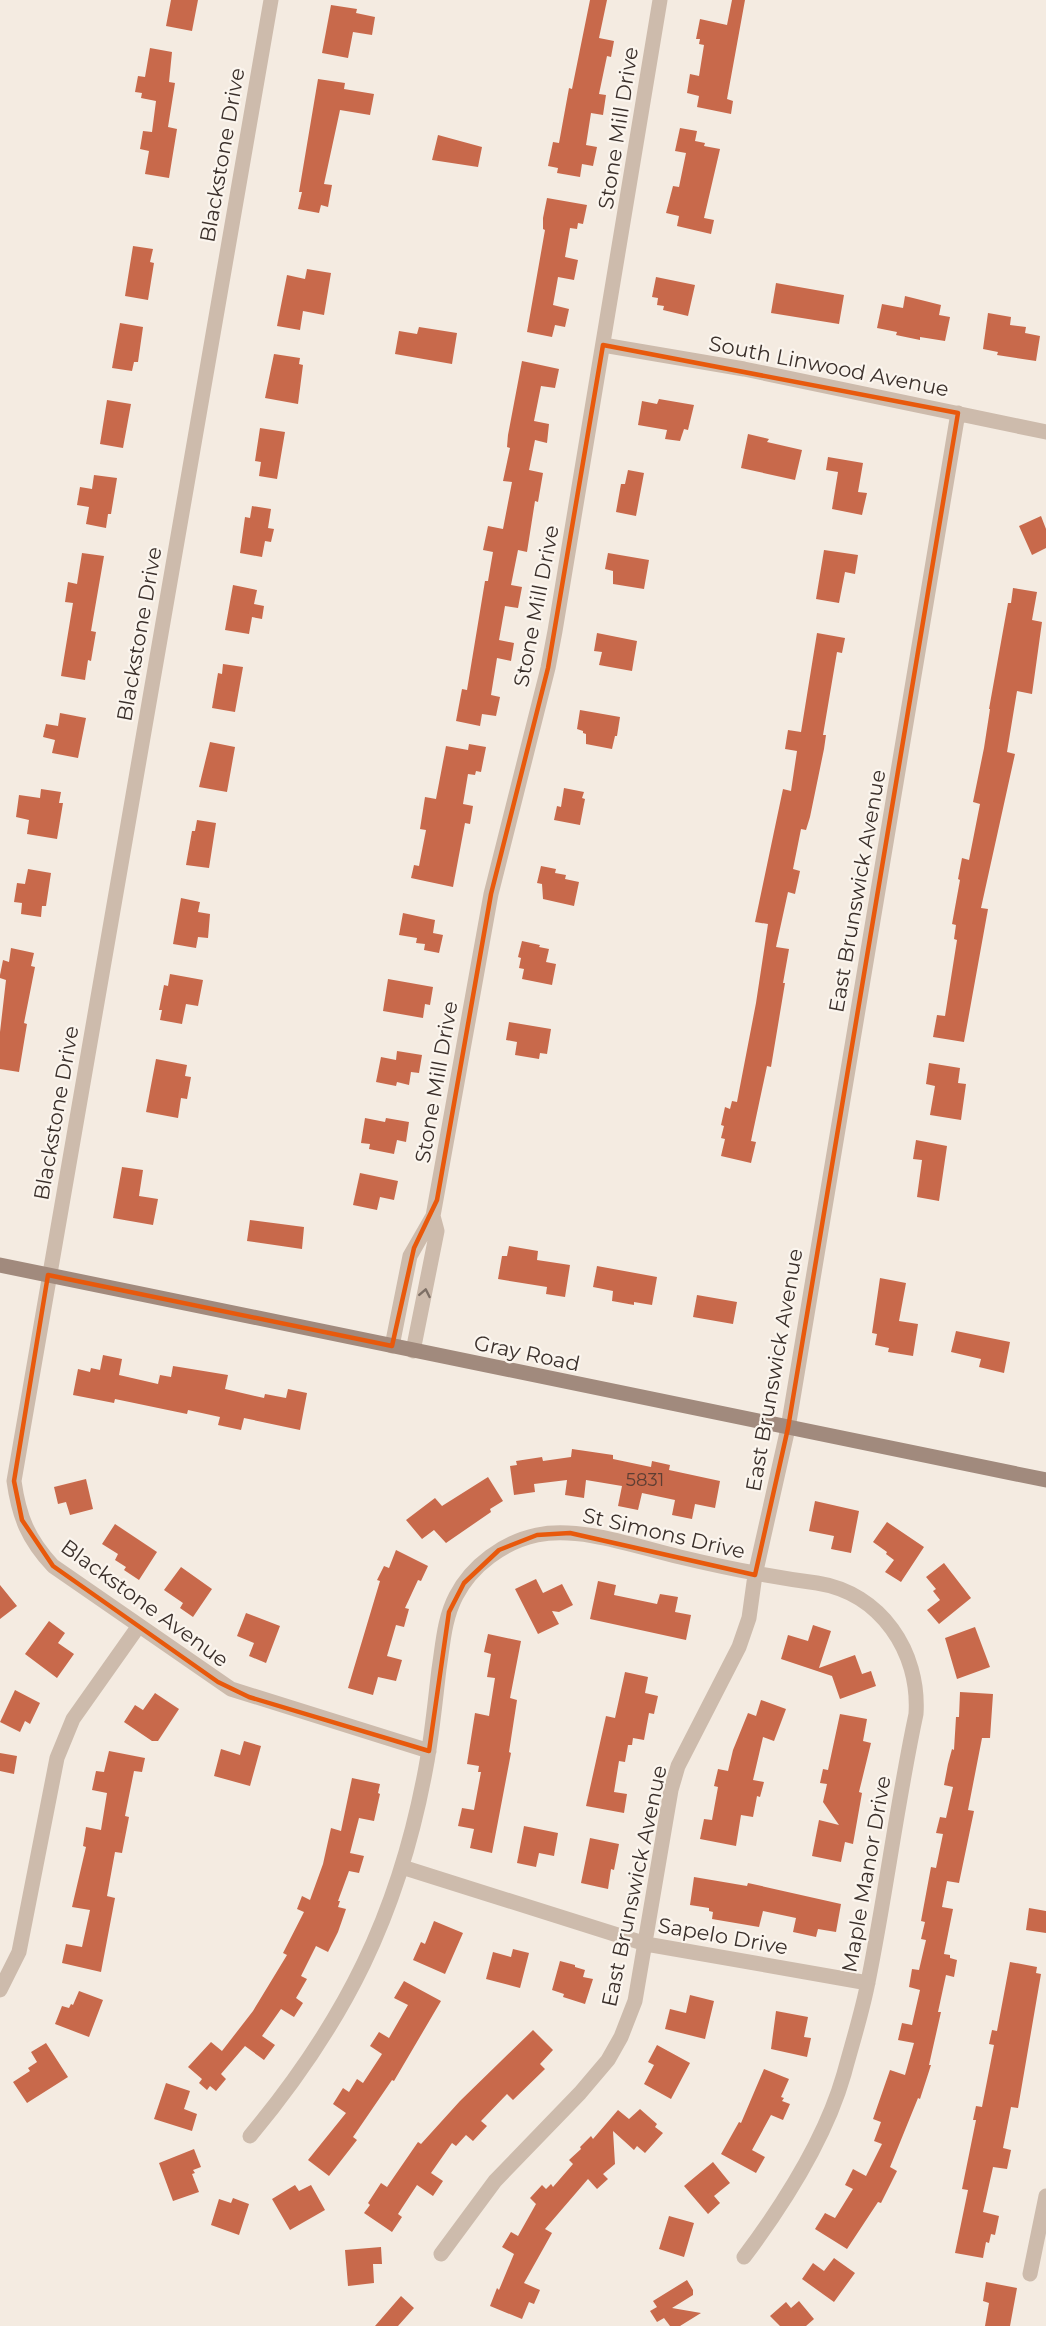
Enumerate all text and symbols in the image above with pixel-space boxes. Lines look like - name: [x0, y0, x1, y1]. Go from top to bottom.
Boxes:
- street label: Stone Mill Drive: [593, 45, 643, 211]
- street label: Blackstone Drive: [194, 66, 250, 244]
- street label: South Linwood Avenue: [707, 330, 951, 402]
- street label: Stone Mill Drive: [508, 523, 564, 689]
- street label: Blackstone Drive: [111, 545, 167, 723]
- street label: East Brunswick Avenue: [823, 768, 891, 1014]
- street label: Stone Mill Drive: [409, 999, 463, 1165]
- street label: Blackstone Drive: [28, 1024, 84, 1202]
- street label: East Brunswick Avenue: [740, 1247, 808, 1493]
- one-way arrow: [418, 1289, 431, 1299]
- street label: Gray Road: [472, 1330, 582, 1376]
- house number: 5831: [626, 1469, 664, 1491]
- street label: St Simons Drive: [580, 1502, 748, 1564]
- street label: Blackstone Avenue: [56, 1534, 234, 1672]
- street label: East Brunswick Avenue: [596, 1763, 672, 2009]
- street label: Maple Manor Drive: [836, 1774, 896, 1974]
- street label: Sapelo Drive: [656, 1912, 790, 1960]

